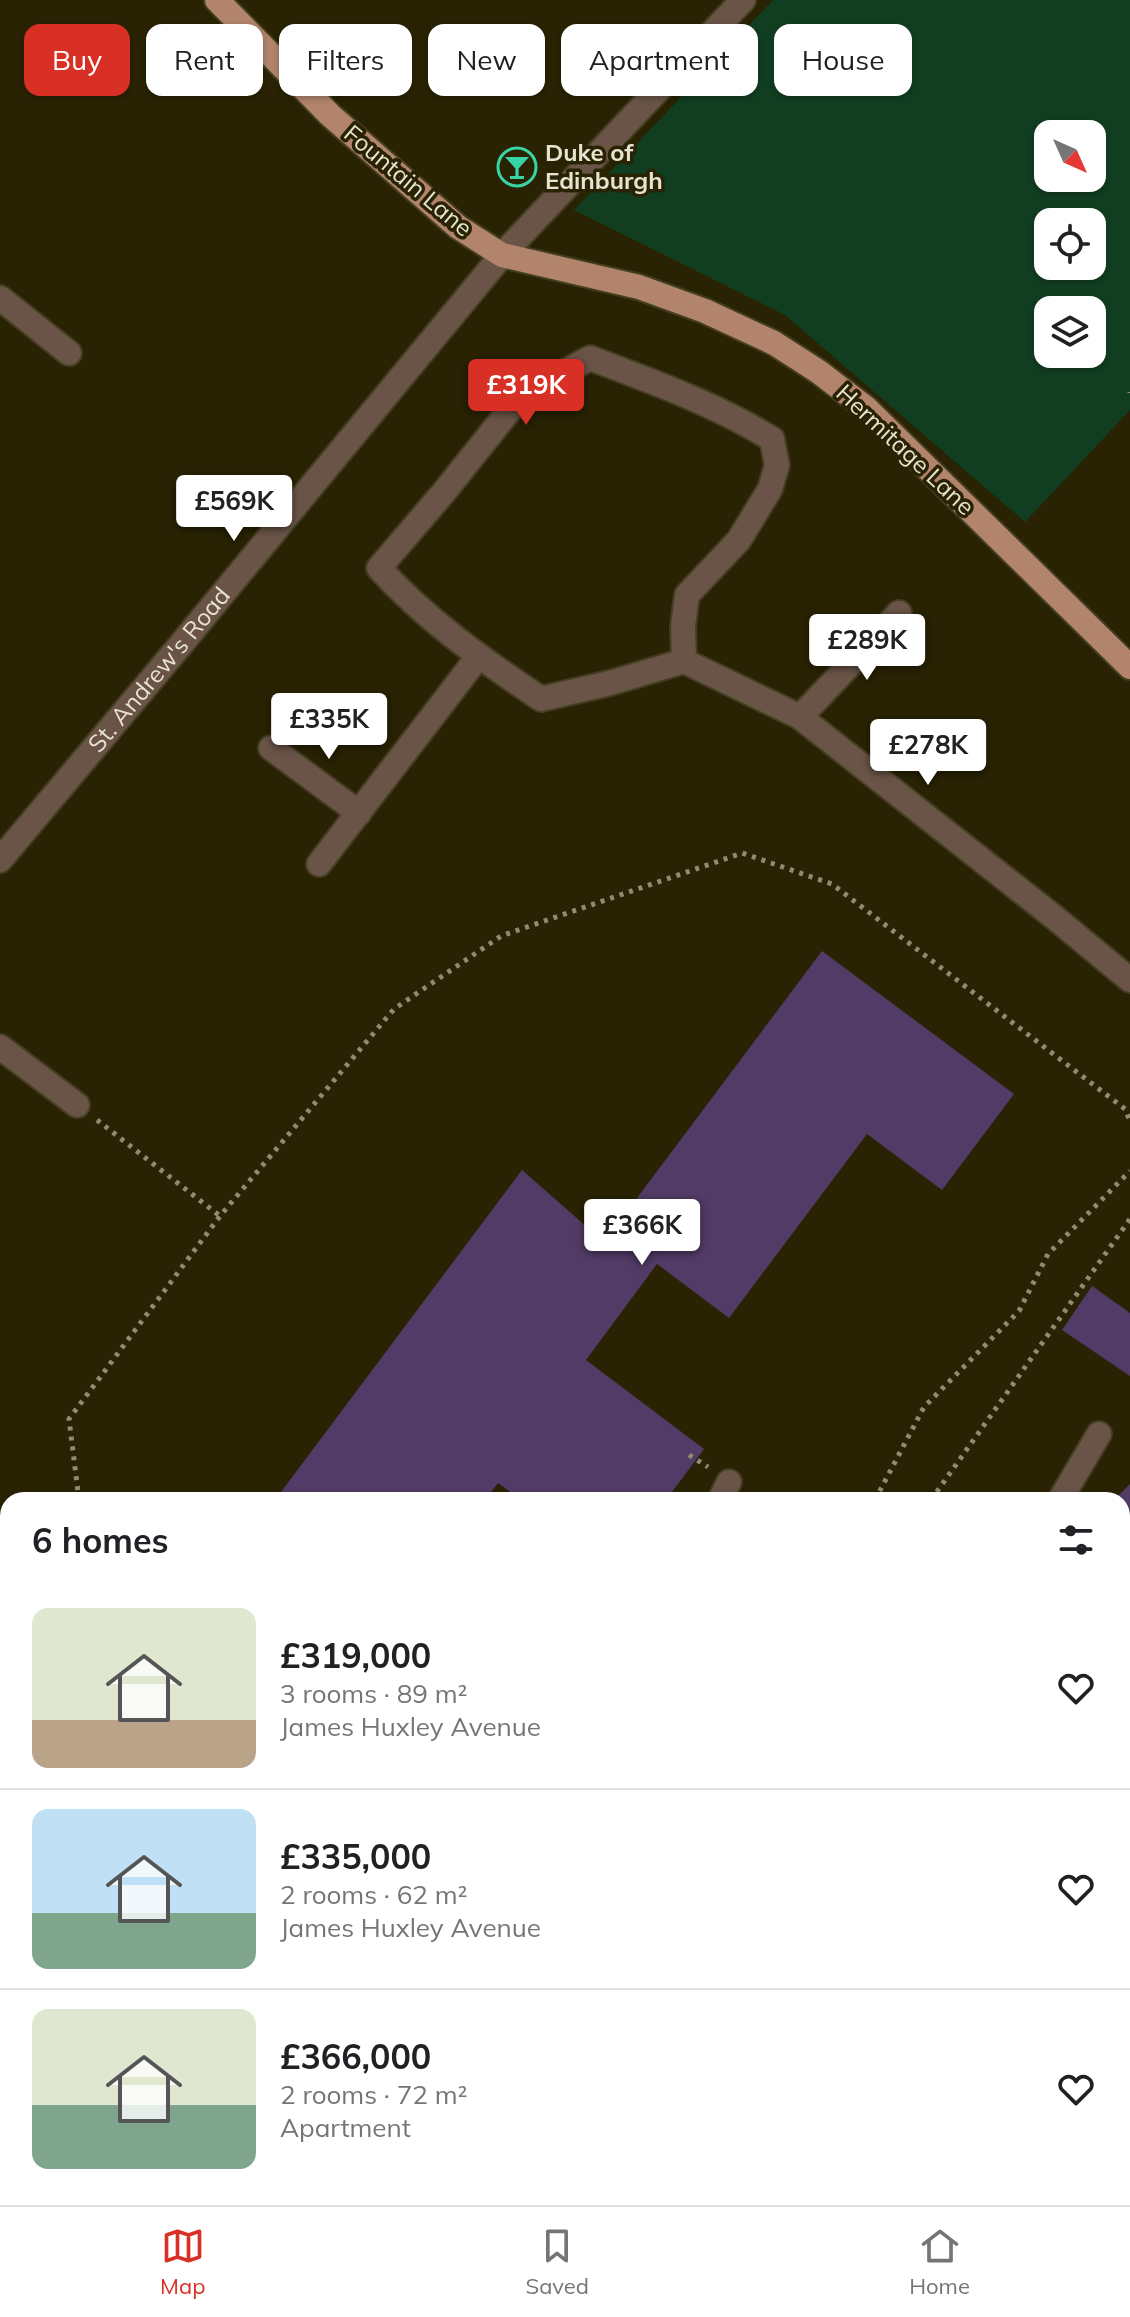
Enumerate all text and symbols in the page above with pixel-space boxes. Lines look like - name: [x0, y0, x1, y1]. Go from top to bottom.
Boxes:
- chip: Buy: [24, 24, 130, 96]
- chip: Rent: [146, 24, 263, 96]
- chip: Filters: [279, 24, 412, 96]
- chip: New: [428, 24, 545, 96]
- chip: Apartment: [561, 24, 758, 96]
- chip: House: [774, 24, 912, 96]
- street label: Fountain Lane: [338, 118, 479, 243]
- north arrow: [1034, 120, 1106, 192]
- map controls: [1034, 120, 1106, 368]
- place label: Duke of Edinburgh: [545, 137, 663, 195]
- bar icon: Duke of Edinburgh: [496, 146, 538, 188]
- button: locate: [1034, 208, 1106, 280]
- button: layers: [1034, 296, 1106, 368]
- pin: £319K: [470, 359, 582, 427]
- text: £319K: [486, 368, 566, 401]
- street label: Hermitage Lane: [830, 378, 981, 521]
- pin: £569K: [178, 475, 290, 543]
- text: £569K: [194, 484, 274, 517]
- street label: St. Andrew's Road: [81, 581, 236, 758]
- pin: £289K: [811, 614, 923, 682]
- text: £289K: [827, 623, 907, 656]
- pin: £335K: [273, 693, 385, 761]
- text: £335K: [289, 702, 369, 735]
- pin: £278K: [872, 719, 984, 787]
- text: £278K: [888, 728, 968, 761]
- pin: £366K: [586, 1199, 698, 1267]
- text: £366K: [602, 1208, 682, 1241]
- icon: filters: [1054, 1518, 1098, 1562]
- text: 6 homes: [32, 1519, 169, 1562]
- text: £319,000: [280, 1634, 431, 1677]
- icon: home: [96, 1640, 192, 1736]
- icon: heart: [1054, 1666, 1098, 1710]
- text: 3 rooms · 89 m²: [280, 1677, 467, 1710]
- text: James Huxley Avenue: [280, 1710, 541, 1743]
- text: £335,000: [280, 1835, 431, 1878]
- icon: home: [96, 1841, 192, 1937]
- icon: heart: [1054, 1867, 1098, 1911]
- text: 2 rooms · 62 m²: [280, 1878, 467, 1911]
- text: James Huxley Avenue: [280, 1911, 541, 1944]
- text: £366,000: [280, 2035, 431, 2078]
- icon: home: [96, 2041, 192, 2137]
- icon: heart: [1054, 2067, 1098, 2111]
- text: 2 rooms · 72 m²: [280, 2078, 467, 2111]
- text: Apartment: [280, 2111, 411, 2144]
- tab: Map: [160, 2224, 205, 2300]
- tab: Saved: [526, 2224, 589, 2300]
- tab: Home: [909, 2224, 970, 2300]

